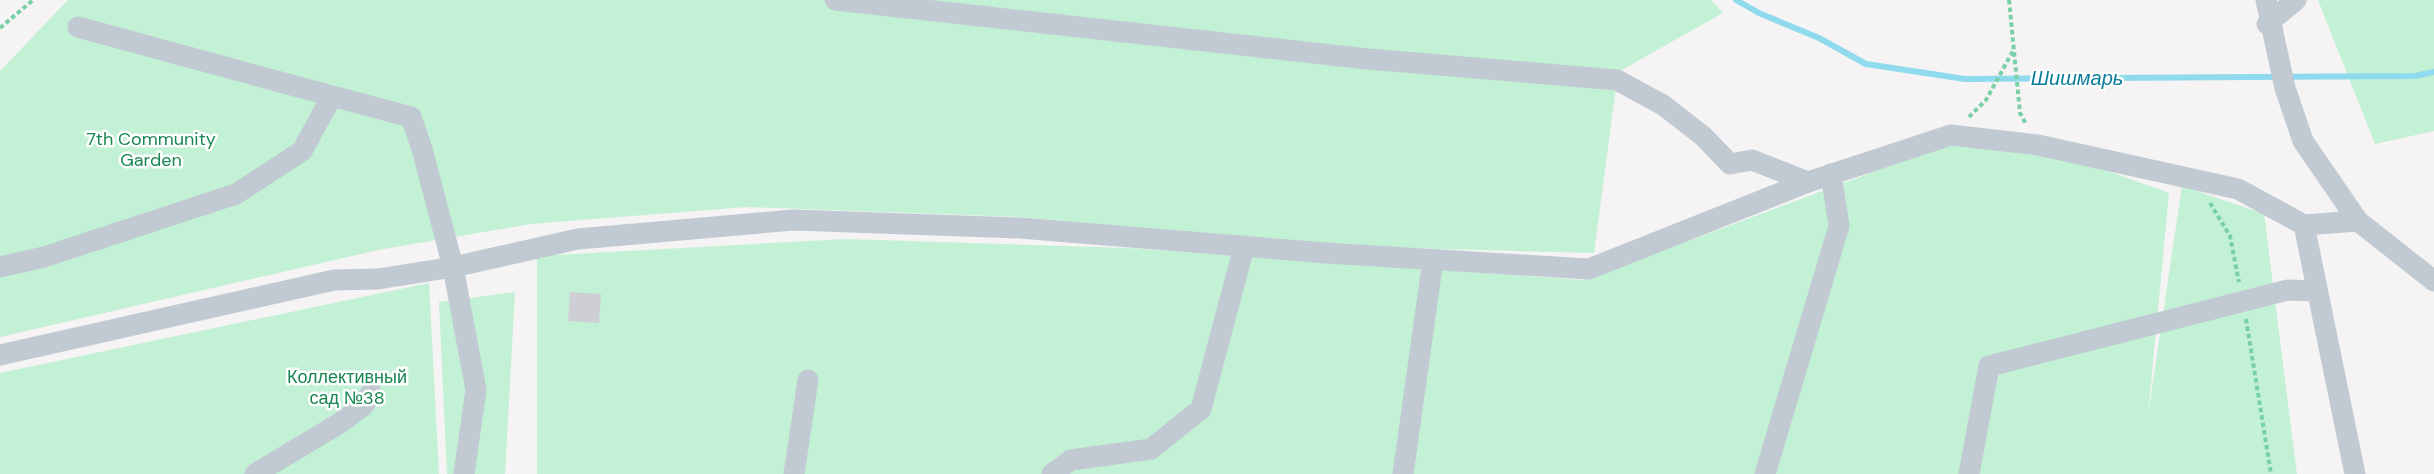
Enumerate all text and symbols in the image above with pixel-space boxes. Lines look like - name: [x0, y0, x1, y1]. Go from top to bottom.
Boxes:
- water label: Шишмарь: [2031, 65, 2123, 91]
- park label: 7th Community Garden: [86, 127, 216, 172]
- park label: Коллективный сад №38: [287, 365, 407, 410]

